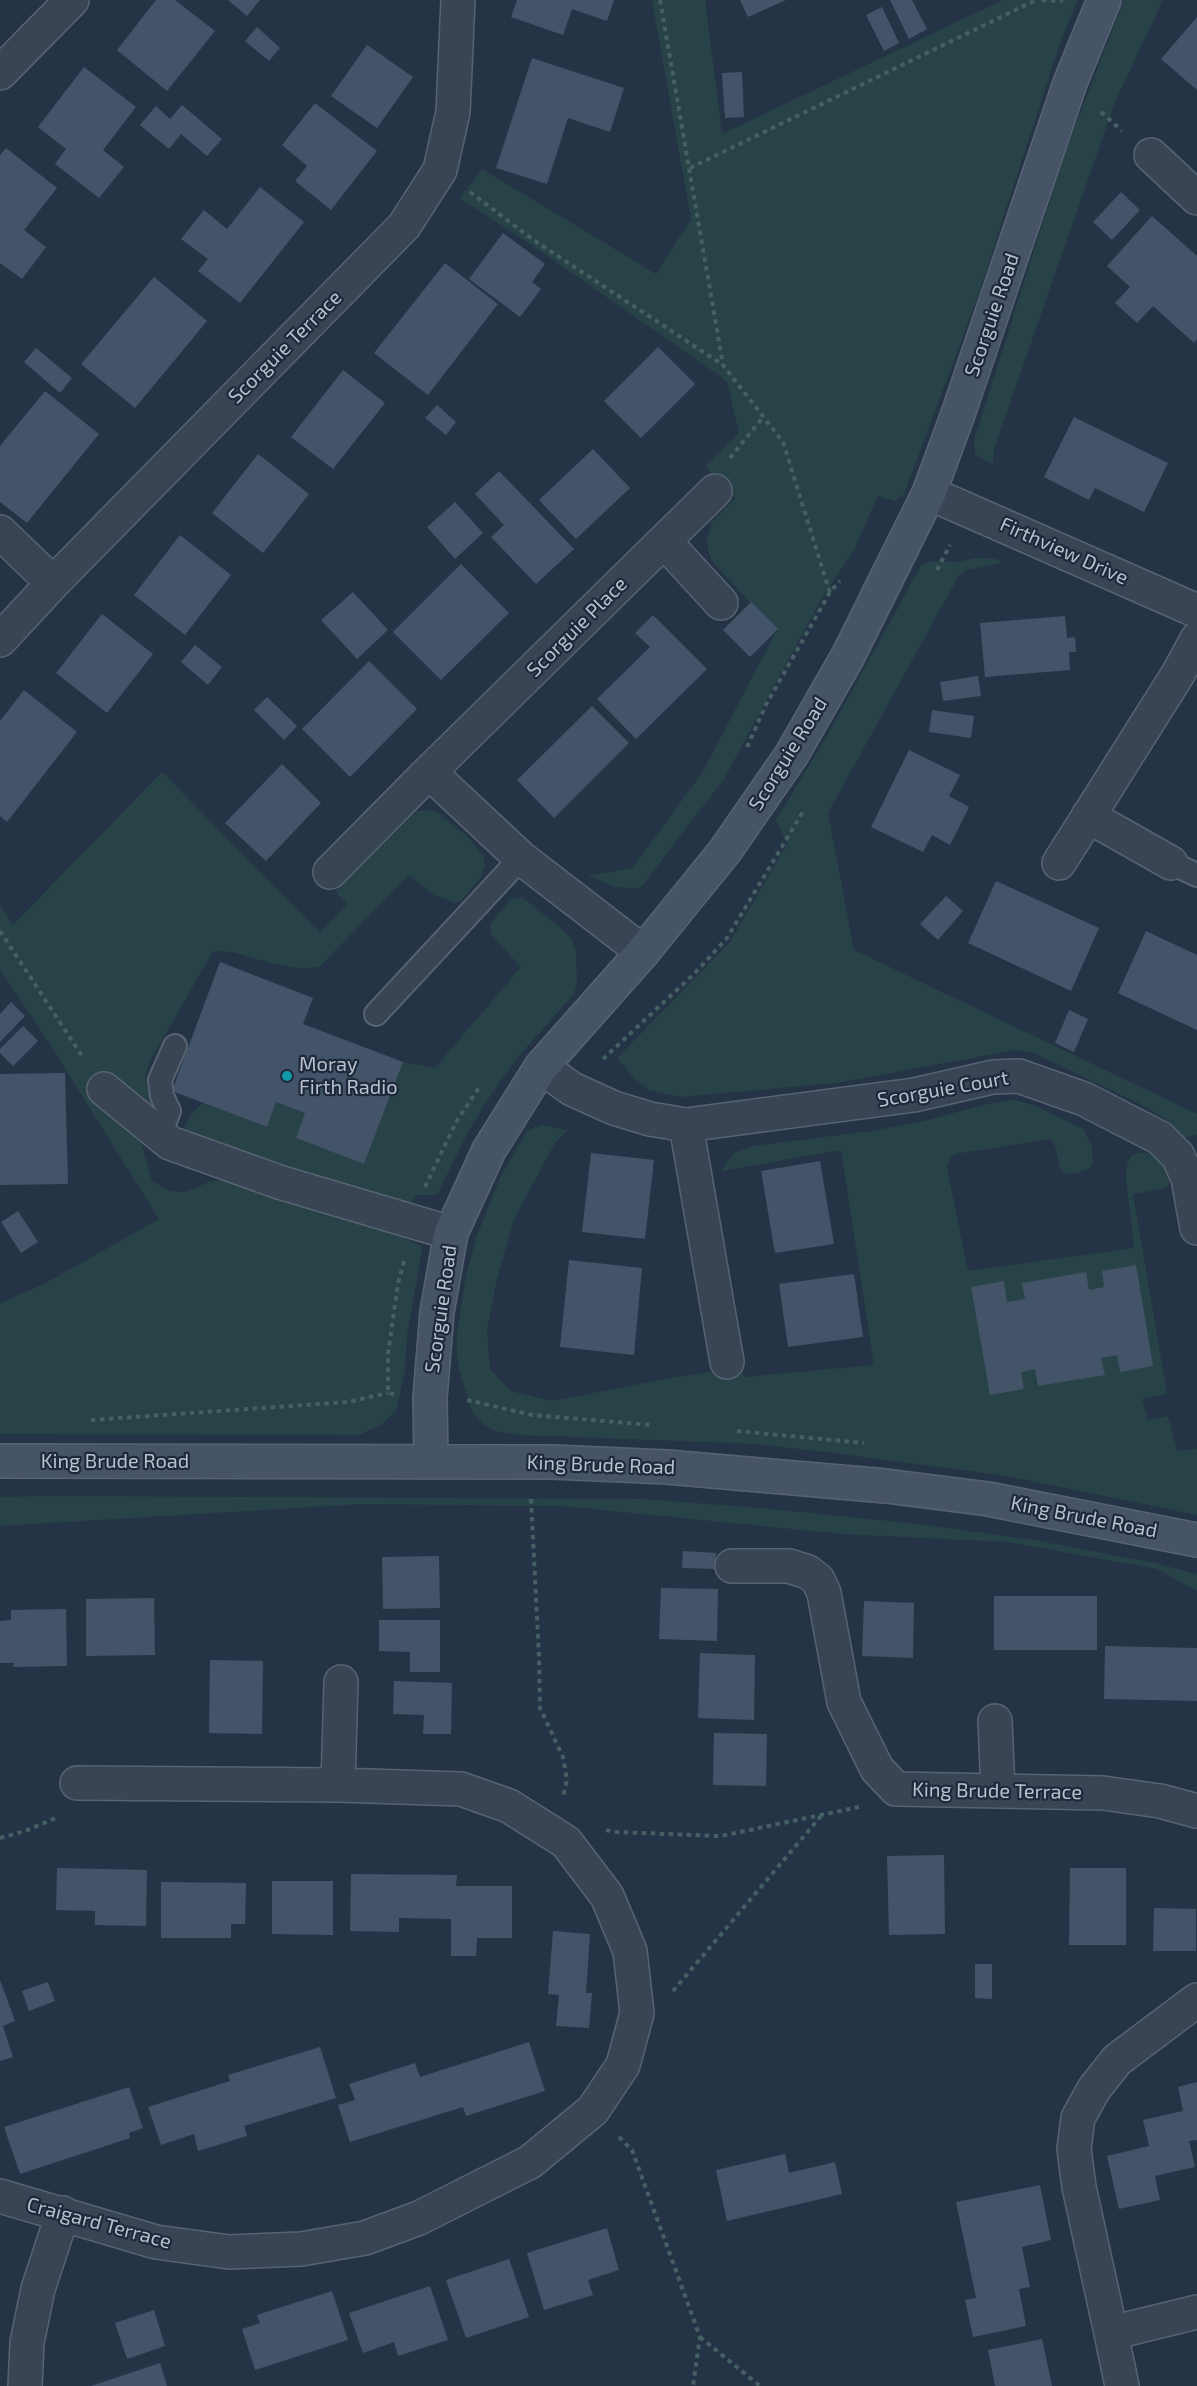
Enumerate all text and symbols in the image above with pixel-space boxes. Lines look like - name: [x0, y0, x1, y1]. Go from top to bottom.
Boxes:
- street label: Scorguie Road: [960, 250, 1024, 380]
- street label: Scorguie Terrace: [223, 285, 347, 409]
- street label: Firthview Drive: [996, 512, 1132, 590]
- street label: Scorguie Place: [522, 572, 632, 682]
- street label: Scorguie Road: [744, 693, 832, 815]
- place label: Moray Firth Radio: [299, 1052, 398, 1099]
- street label: Scorguie Court: [876, 1066, 1010, 1112]
- marker: Moray Firth Radio: [280, 1069, 294, 1083]
- street label: Scorguie Road: [420, 1243, 462, 1375]
- street label: King Brude Road: [41, 1449, 189, 1473]
- street label: King Brude Road: [526, 1450, 676, 1480]
- street label: King Brude Road: [1009, 1491, 1159, 1543]
- street label: King Brude Terrace: [912, 1778, 1082, 1804]
- street label: Craigard Terrace: [24, 2192, 174, 2254]

